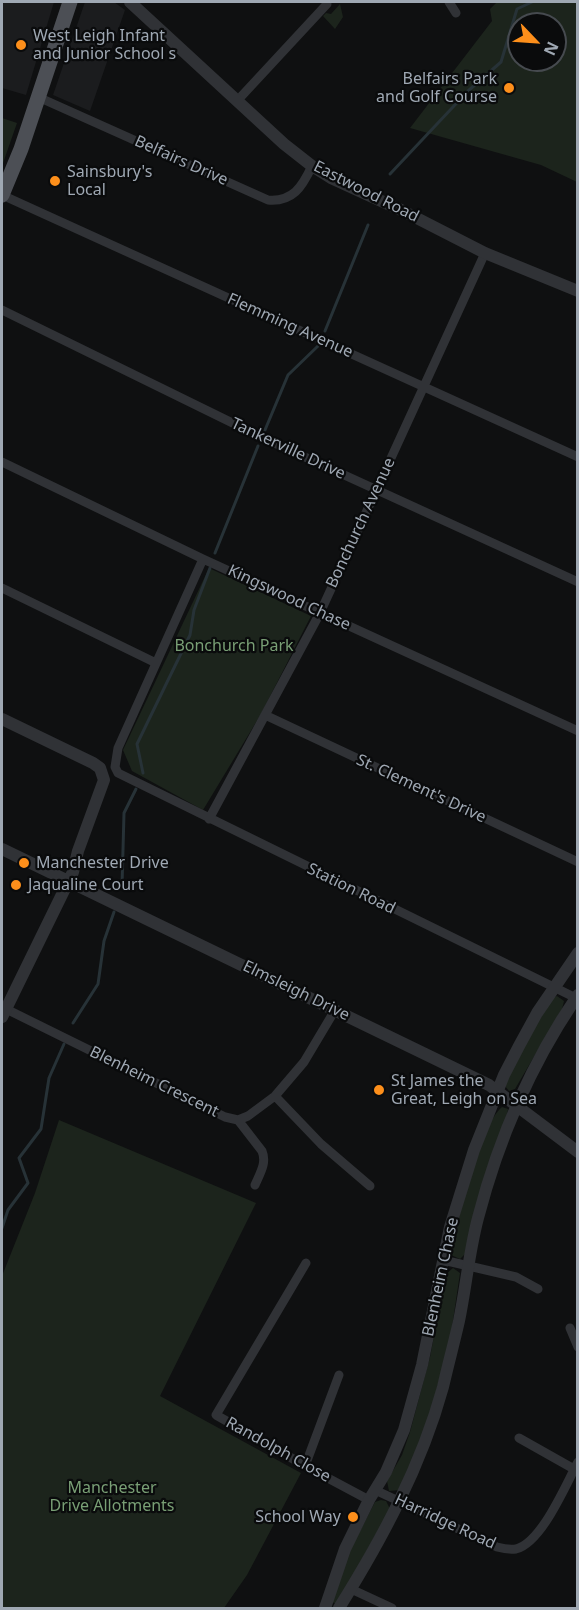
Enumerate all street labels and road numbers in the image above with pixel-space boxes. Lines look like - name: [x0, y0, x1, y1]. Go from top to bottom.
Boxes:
- street label: Belfairs Drive: [131, 132, 231, 190]
- street label: Eastwood Road: [310, 157, 422, 227]
- street label: Flemming Avenue: [224, 290, 356, 362]
- street label: Tankerville Drive: [228, 414, 348, 484]
- street label: Bonchurch Avenue: [322, 455, 400, 591]
- street label: Kingswood Chase: [225, 561, 353, 635]
- street label: St. Clement's Drive: [353, 751, 489, 827]
- street label: Station Road: [304, 859, 398, 919]
- street label: Elmsleigh Drive: [239, 957, 353, 1025]
- street label: Blenheim Crescent: [86, 1042, 222, 1122]
- street label: Blenheim Chase: [419, 1216, 463, 1338]
- street label: Randolph Close: [222, 1413, 334, 1487]
- street label: Harridge Road: [391, 1490, 499, 1554]

